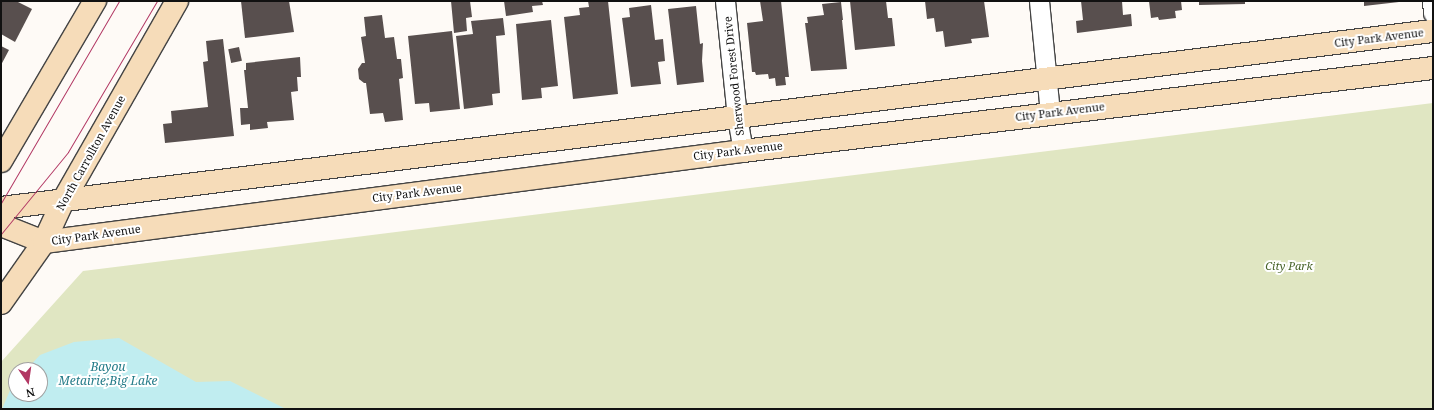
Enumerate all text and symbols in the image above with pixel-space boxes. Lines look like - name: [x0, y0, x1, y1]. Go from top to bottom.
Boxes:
- street label: Sherwood Forest Drive: [721, 16, 747, 136]
- street label: City Park Avenue: [1334, 26, 1424, 50]
- street label: North Carrollton Avenue: [54, 93, 128, 213]
- street label: City Park Avenue: [1015, 100, 1105, 124]
- street label: City Park Avenue: [693, 139, 783, 163]
- street label: City Park Avenue: [372, 181, 462, 205]
- street label: City Park Avenue: [51, 222, 141, 248]
- park label: City Park: [1265, 259, 1313, 273]
- water label: Bayou Metairie;Big Lake: [58, 360, 158, 388]
- north arrow: [8, 362, 48, 402]
- text: N: [25, 385, 37, 401]

